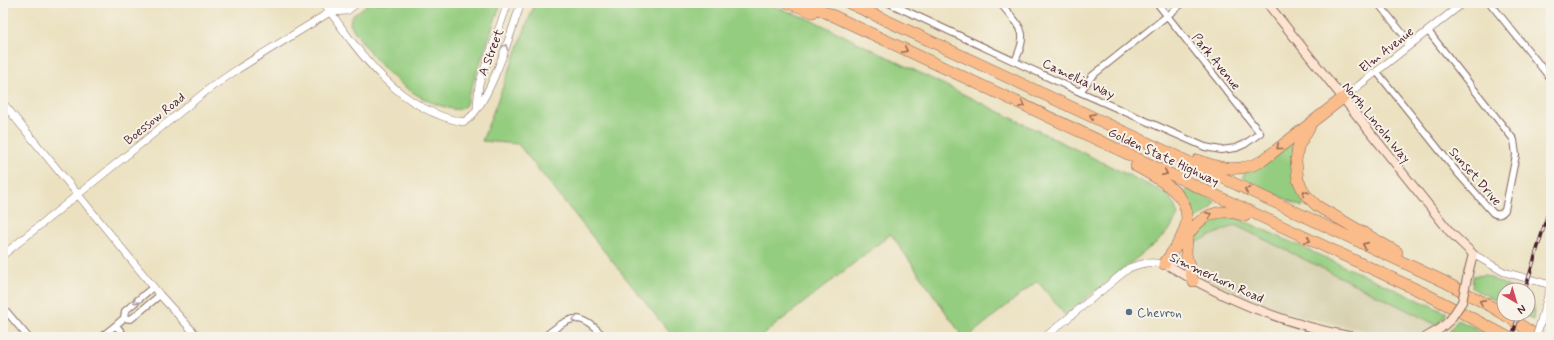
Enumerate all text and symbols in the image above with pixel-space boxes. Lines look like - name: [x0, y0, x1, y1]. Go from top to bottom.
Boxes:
- street label: Elm Avenue: [1356, 23, 1418, 77]
- street label: A Street: [475, 26, 508, 79]
- street label: Park Avenue: [1188, 30, 1244, 94]
- one-way arrow: [500, 44, 508, 52]
- one-way arrow: [900, 45, 908, 53]
- street label: Camellia Way: [1039, 55, 1118, 104]
- street label: North Lincoln Way: [1338, 79, 1414, 167]
- street label: Boessow Road: [121, 89, 189, 149]
- one-way arrow: [1018, 100, 1026, 108]
- one-way arrow: [1088, 113, 1096, 121]
- street label: Golden State Highway: [1105, 124, 1222, 191]
- one-way arrow: [1276, 143, 1284, 150]
- street label: Sunset Drive: [1445, 144, 1505, 210]
- one-way arrow: [1162, 168, 1169, 176]
- one-way arrow: [1244, 187, 1251, 195]
- one-way arrow: [1303, 190, 1310, 197]
- one-way arrow: [1205, 212, 1213, 220]
- one-way arrow: [1305, 235, 1312, 243]
- one-way arrow: [1362, 242, 1369, 250]
- street label: Simmerhorn Road: [1167, 249, 1266, 308]
- north arrow: [1496, 282, 1536, 322]
- one-way arrow: [134, 297, 141, 304]
- one-way arrow: [1479, 299, 1486, 306]
- text: N: [1514, 301, 1529, 317]
- place label: Chevron: [1137, 305, 1182, 322]
- marker: Chevron: [1124, 307, 1134, 317]
- one-way arrow: [571, 315, 578, 324]

